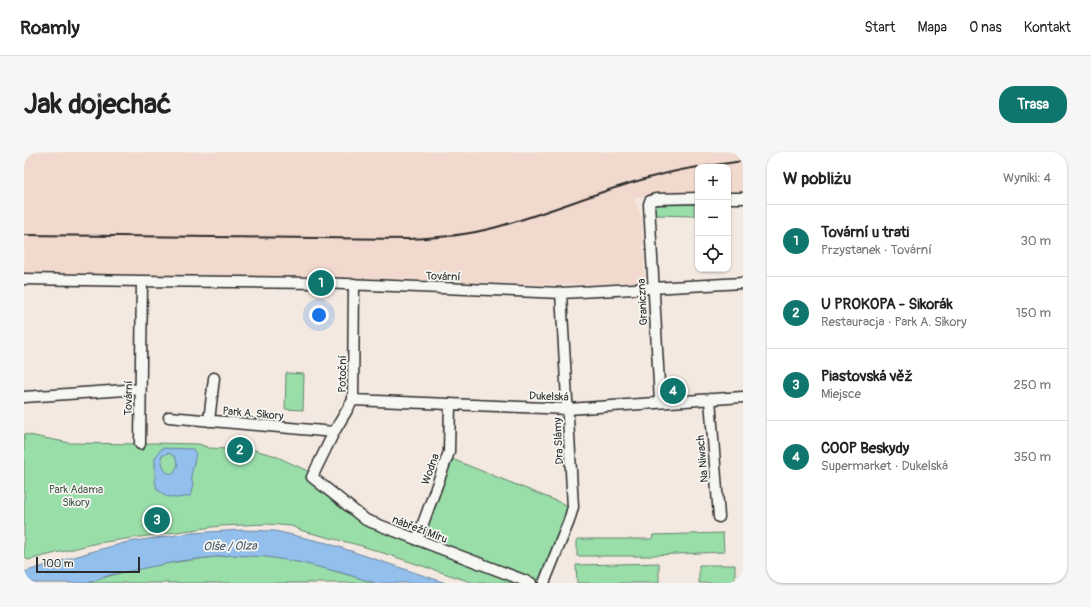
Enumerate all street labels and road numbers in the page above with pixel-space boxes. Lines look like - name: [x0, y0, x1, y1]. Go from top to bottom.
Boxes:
- street label: Tovární: [425, 269, 461, 284]
- street label: Graniczna: [635, 278, 650, 326]
- street label: Potoční: [336, 355, 349, 393]
- street label: Tovární: [122, 380, 135, 416]
- street label: Dukelská: [529, 389, 569, 404]
- street label: Park A. Sikory: [222, 404, 284, 423]
- street label: Dra Slámy: [551, 417, 566, 465]
- street label: Na Niwach: [694, 435, 711, 483]
- street label: Wodna: [419, 452, 442, 486]
- street label: nábřeží Míru: [390, 513, 449, 546]

